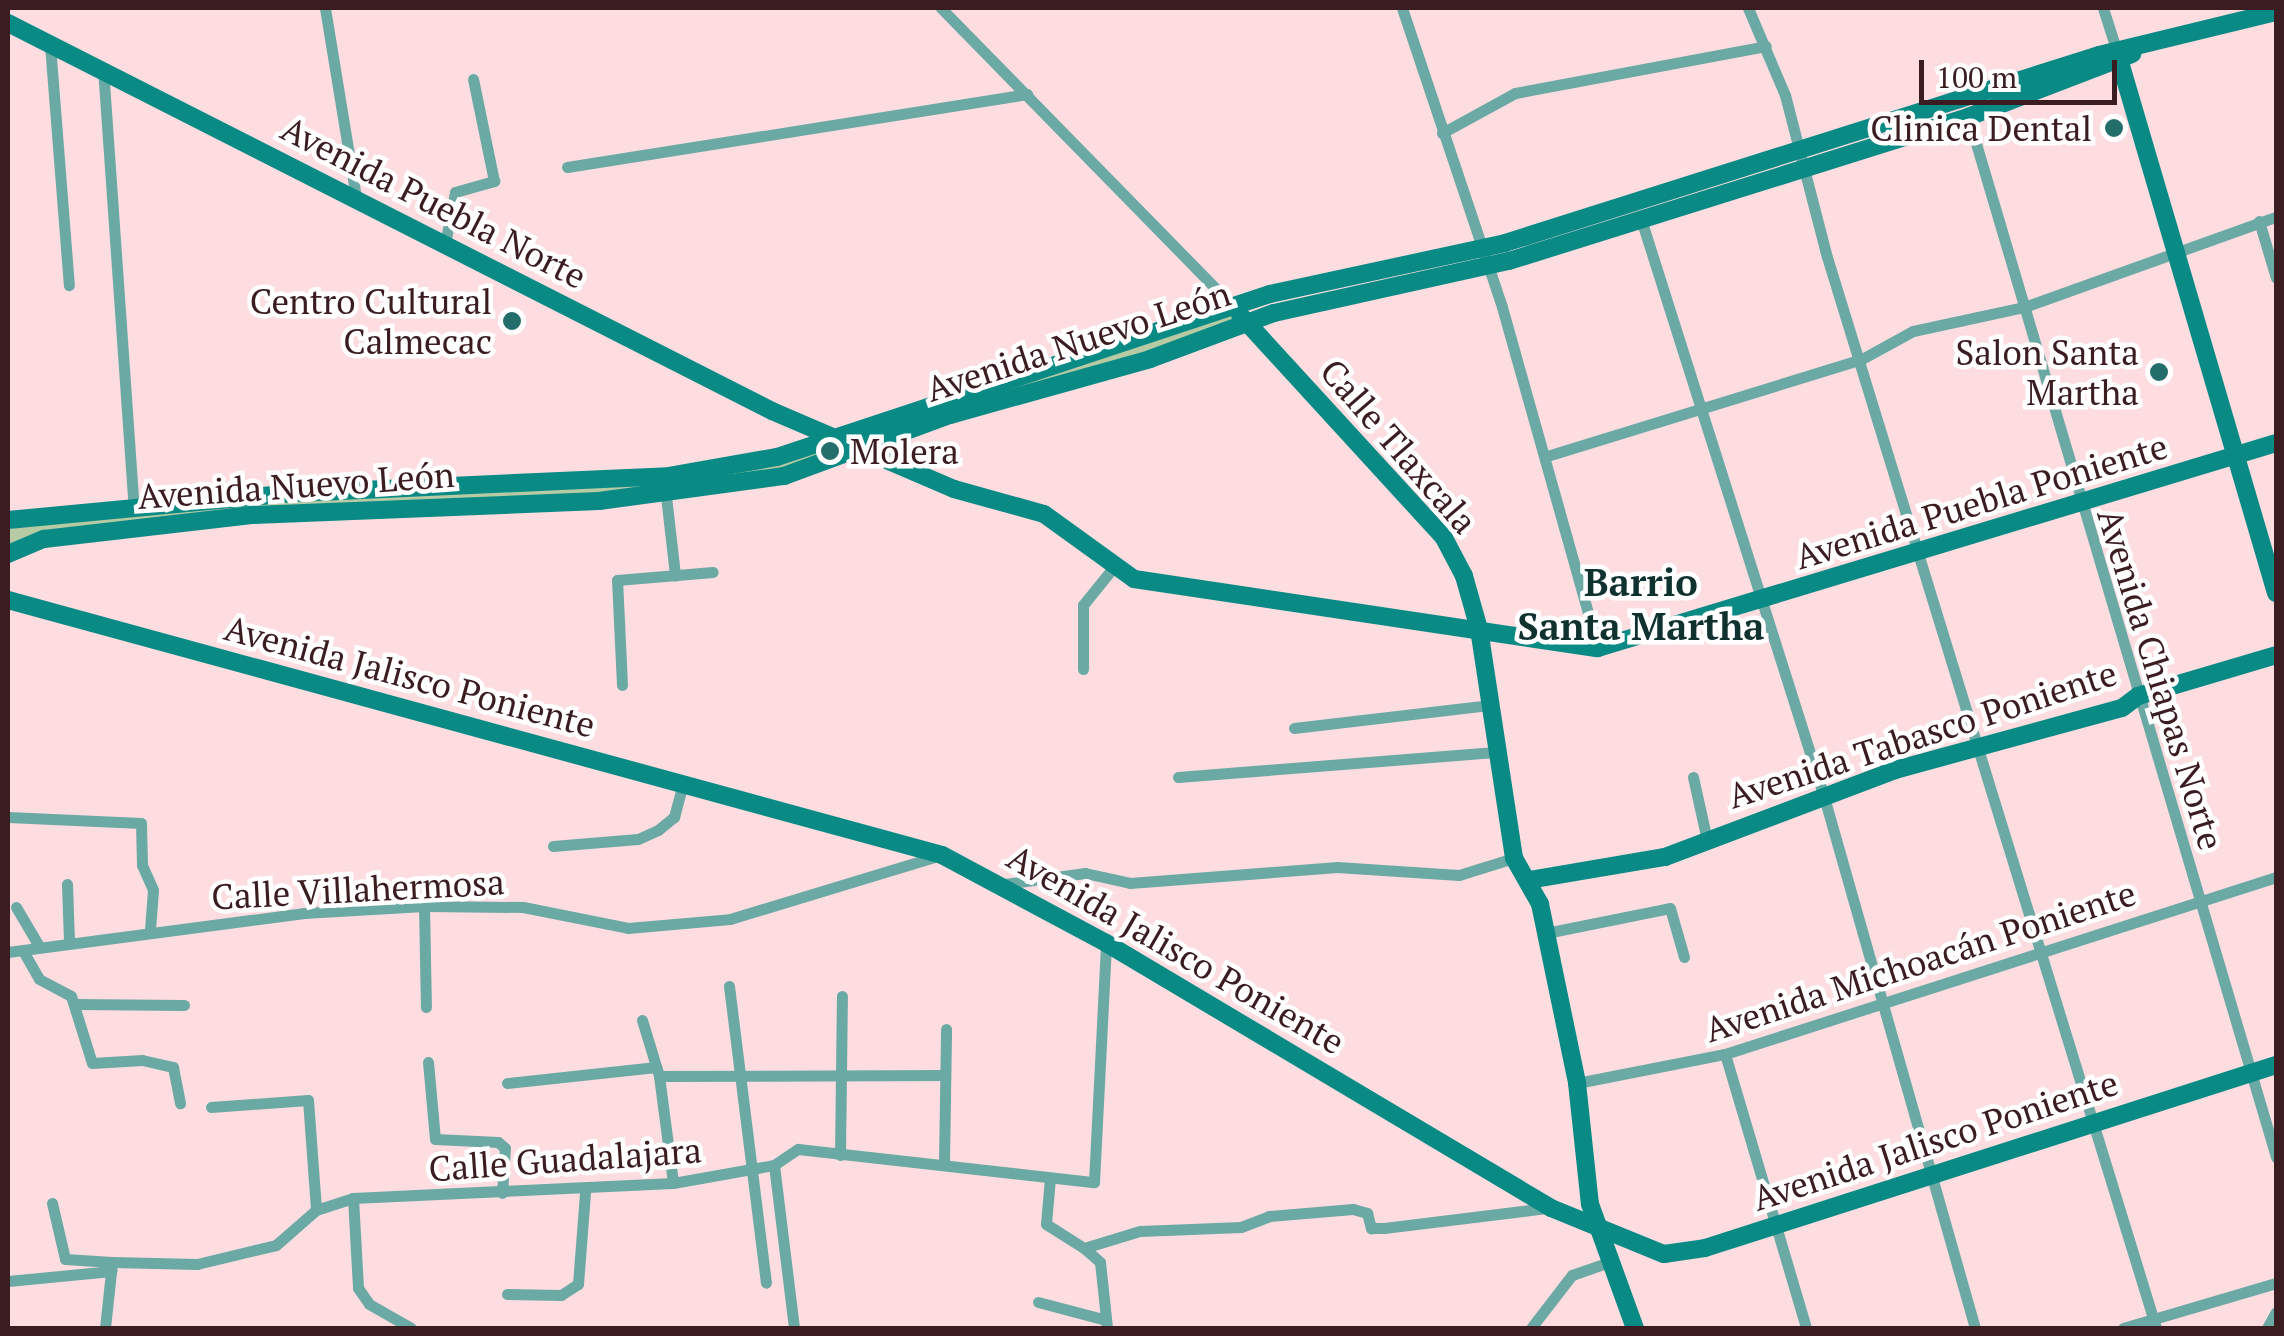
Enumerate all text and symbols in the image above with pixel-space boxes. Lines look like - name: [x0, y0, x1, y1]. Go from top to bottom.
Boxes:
- scale bar: [1924, 40, 2122, 102]
- text: 100 m: [1936, 57, 2017, 97]
- street label: Avenida Puebla Norte: [275, 107, 593, 297]
- place label: Clinica Dental: [1870, 107, 2092, 149]
- marker: Clinica Dental: [2101, 115, 2127, 141]
- street label: Avenida Nuevo León: [920, 272, 1236, 410]
- place label: Centro Cultural Calmecac: [250, 280, 492, 362]
- marker: Centro Cultural Calmecac: [501, 310, 523, 332]
- place label: Salon Santa Martha: [1955, 331, 2139, 413]
- street label: Calle Tlaxcala: [1312, 350, 1486, 542]
- marker: Salon Santa Martha: [2148, 361, 2170, 383]
- street label: Avenida Puebla Poniente: [1790, 424, 2172, 578]
- place label: Molera: [850, 430, 959, 472]
- marker: Molera: [819, 440, 841, 462]
- street label: Avenida Nuevo León: [136, 453, 456, 517]
- street label: Avenida Chiapas Norte: [2089, 503, 2233, 855]
- district label: Barrio Santa Martha: [1518, 560, 1764, 649]
- street label: Avenida Jalisco Poniente: [220, 606, 600, 746]
- street label: Avenida Tabasco Poniente: [1722, 651, 2122, 817]
- street label: Avenida Jalisco Poniente: [1000, 835, 1352, 1063]
- street label: Calle Villahermosa: [210, 860, 506, 918]
- street label: Avenida Michoacán Poniente: [1699, 871, 2141, 1051]
- street label: Avenida Jalisco Poniente: [1747, 1061, 2123, 1219]
- street label: Calle Guadalajara: [427, 1129, 703, 1189]

